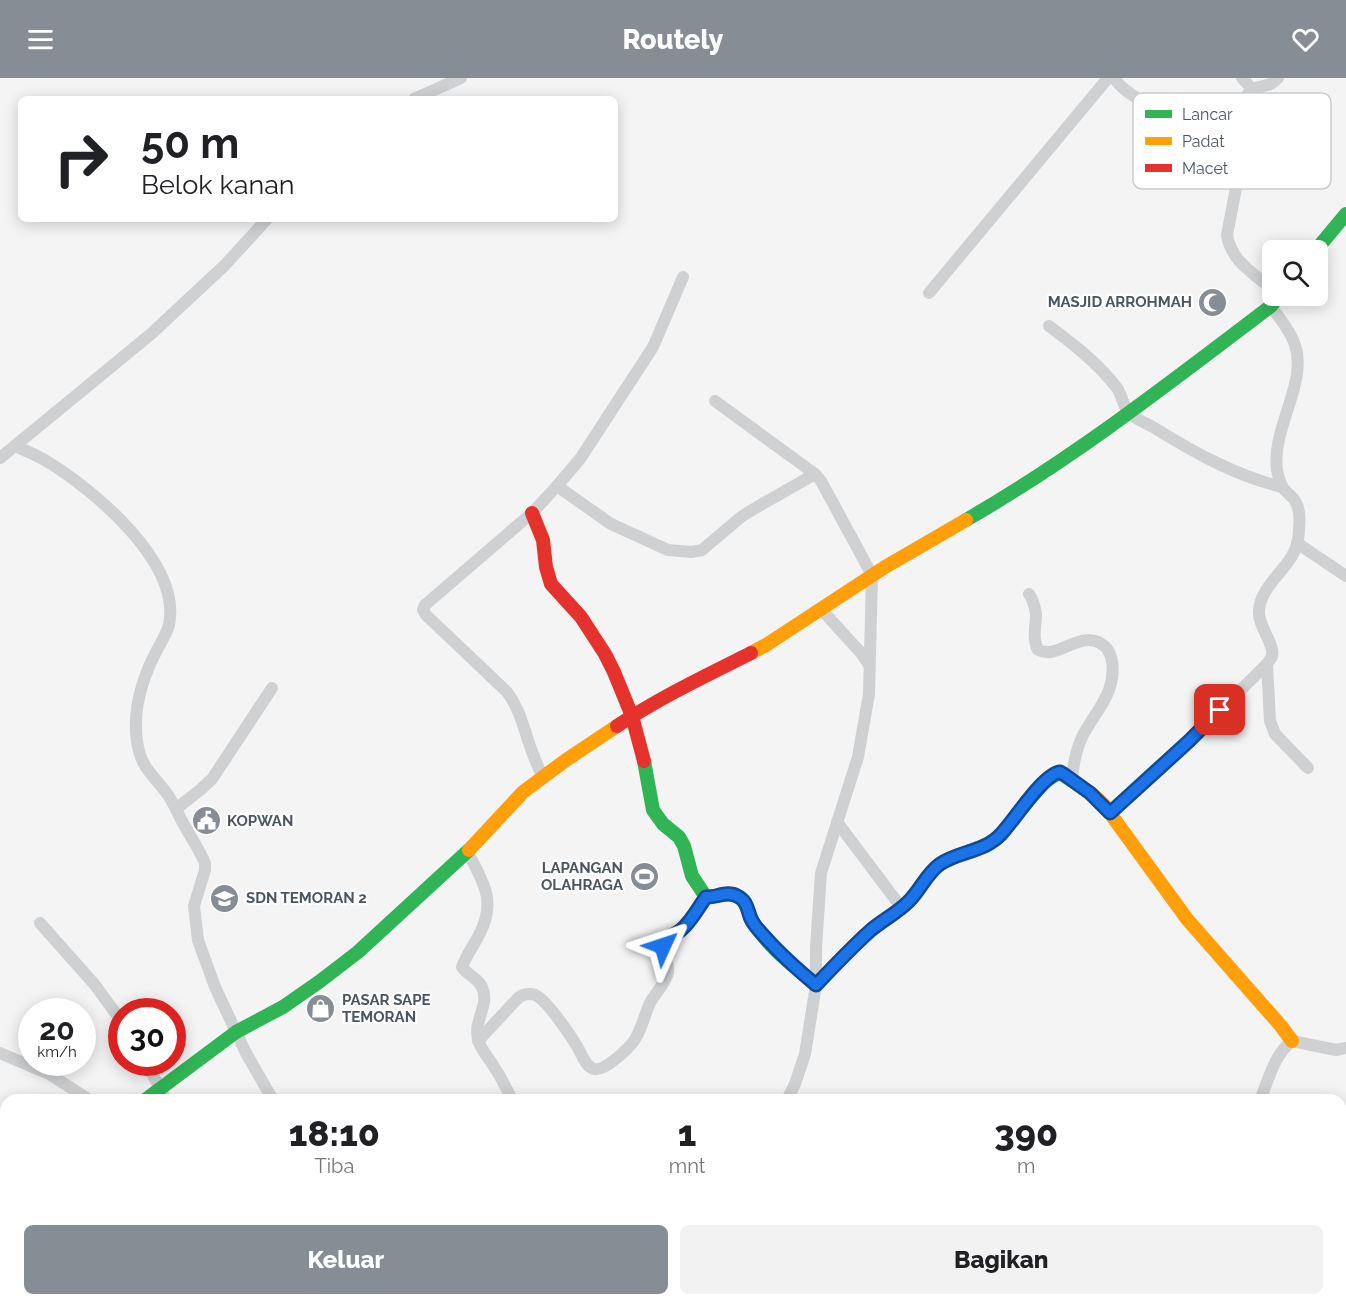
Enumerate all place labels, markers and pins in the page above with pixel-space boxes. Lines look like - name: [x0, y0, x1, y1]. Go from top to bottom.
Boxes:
- mosque icon: MASJID ARROHMAH: [1197, 286, 1229, 318]
- place label: MASJID ARROHMAH: [1048, 293, 1192, 311]
- pin: [1194, 684, 1245, 735]
- public building icon: KOPWAN: [190, 805, 222, 837]
- place label: KOPWAN: [227, 812, 293, 830]
- place label: LAPANGAN OLAHRAGA: [541, 859, 624, 894]
- sports icon: LAPANGAN OLAHRAGA: [628, 861, 660, 893]
- school or university icon: SDN TEMORAN 2: [209, 882, 241, 914]
- place label: SDN TEMORAN 2: [246, 889, 367, 907]
- place label: PASAR SAPE TEMORAN: [342, 991, 431, 1026]
- shop icon: PASAR SAPE TEMORAN: [305, 993, 337, 1025]

